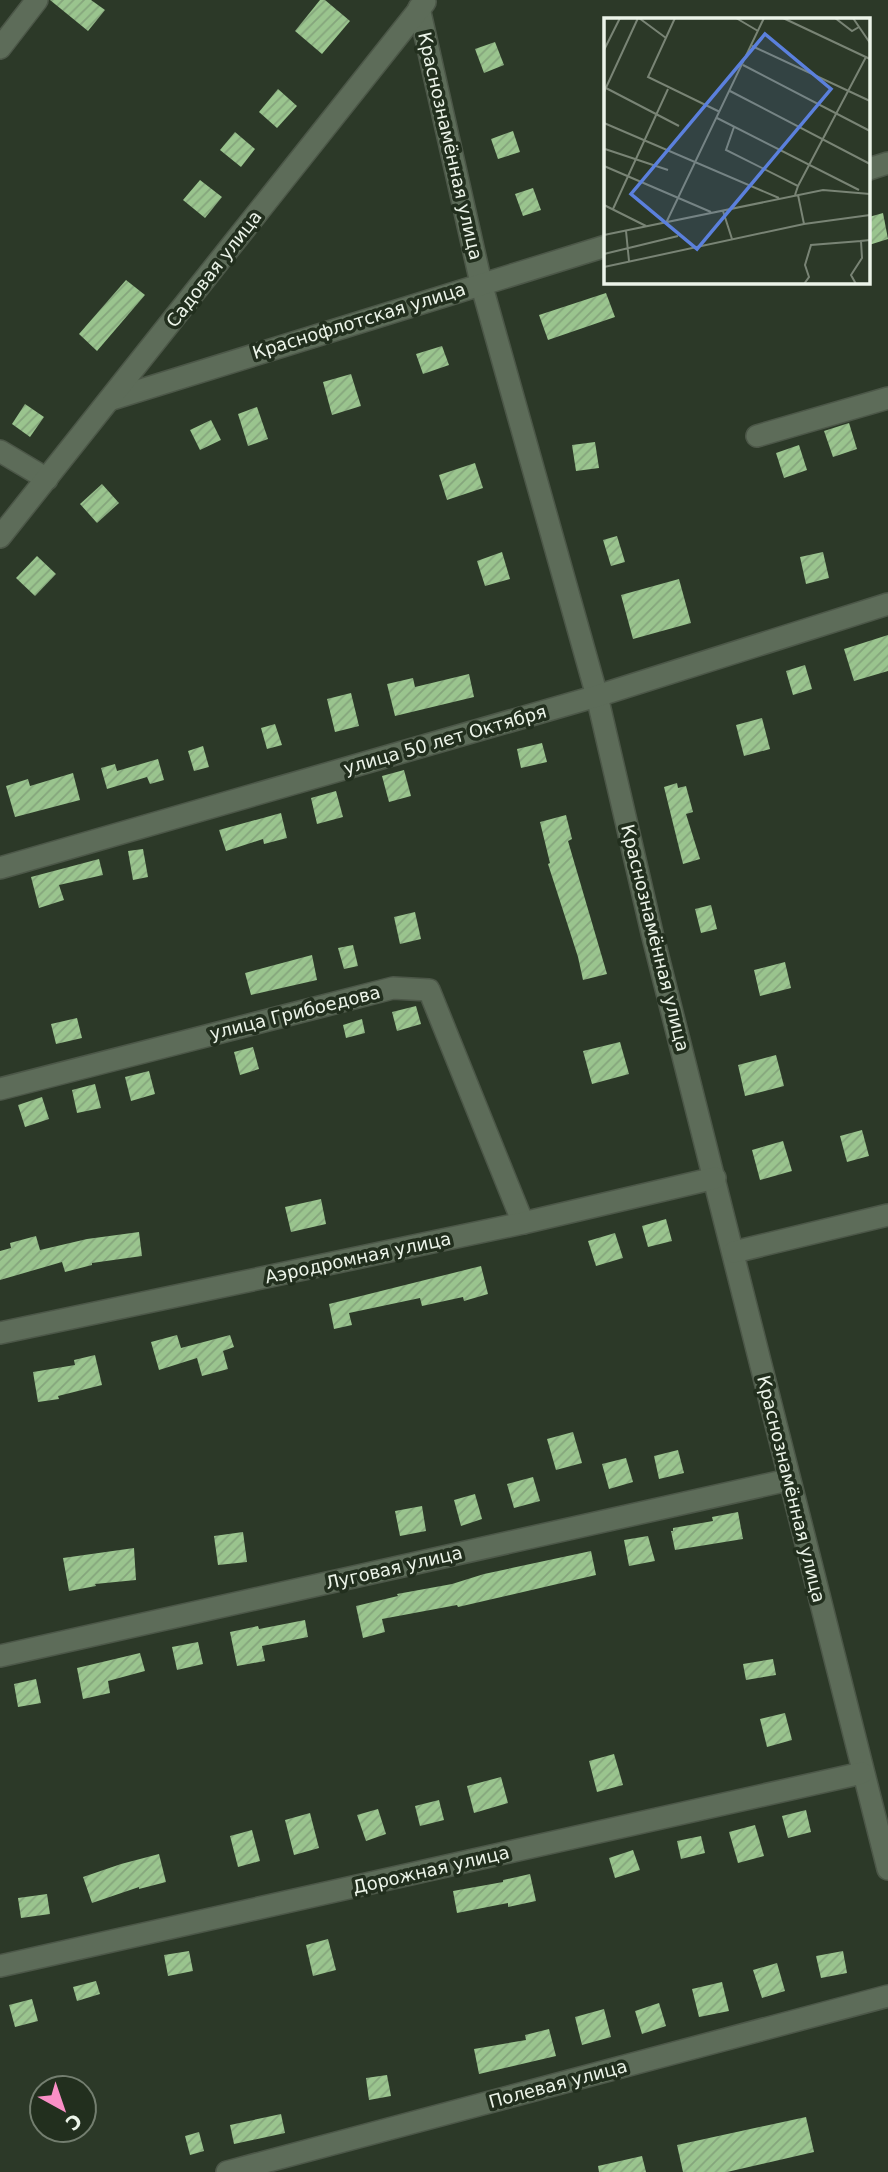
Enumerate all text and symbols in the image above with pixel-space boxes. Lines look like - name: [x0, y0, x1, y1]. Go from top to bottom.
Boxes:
- inset map: [604, 18, 870, 284]
- street label: Краснознамённая улица: [414, 30, 487, 262]
- street label: Садовая улица: [161, 206, 266, 331]
- street label: Краснофлотская улица: [250, 278, 468, 363]
- street label: улица 50 лет Октября: [341, 700, 549, 779]
- street label: Краснознамённая улица: [617, 822, 694, 1054]
- street label: улица Грибоедова: [207, 981, 382, 1044]
- street label: Аэродромная улица: [263, 1228, 453, 1287]
- street label: Краснознамённая улица: [753, 1373, 830, 1605]
- street label: Луговая улица: [323, 1542, 464, 1593]
- street label: Дорожная улица: [350, 1841, 511, 1898]
- street label: Полевая улица: [486, 2055, 629, 2112]
- north arrow: [28, 2074, 98, 2144]
- text: С: [62, 2109, 86, 2135]

